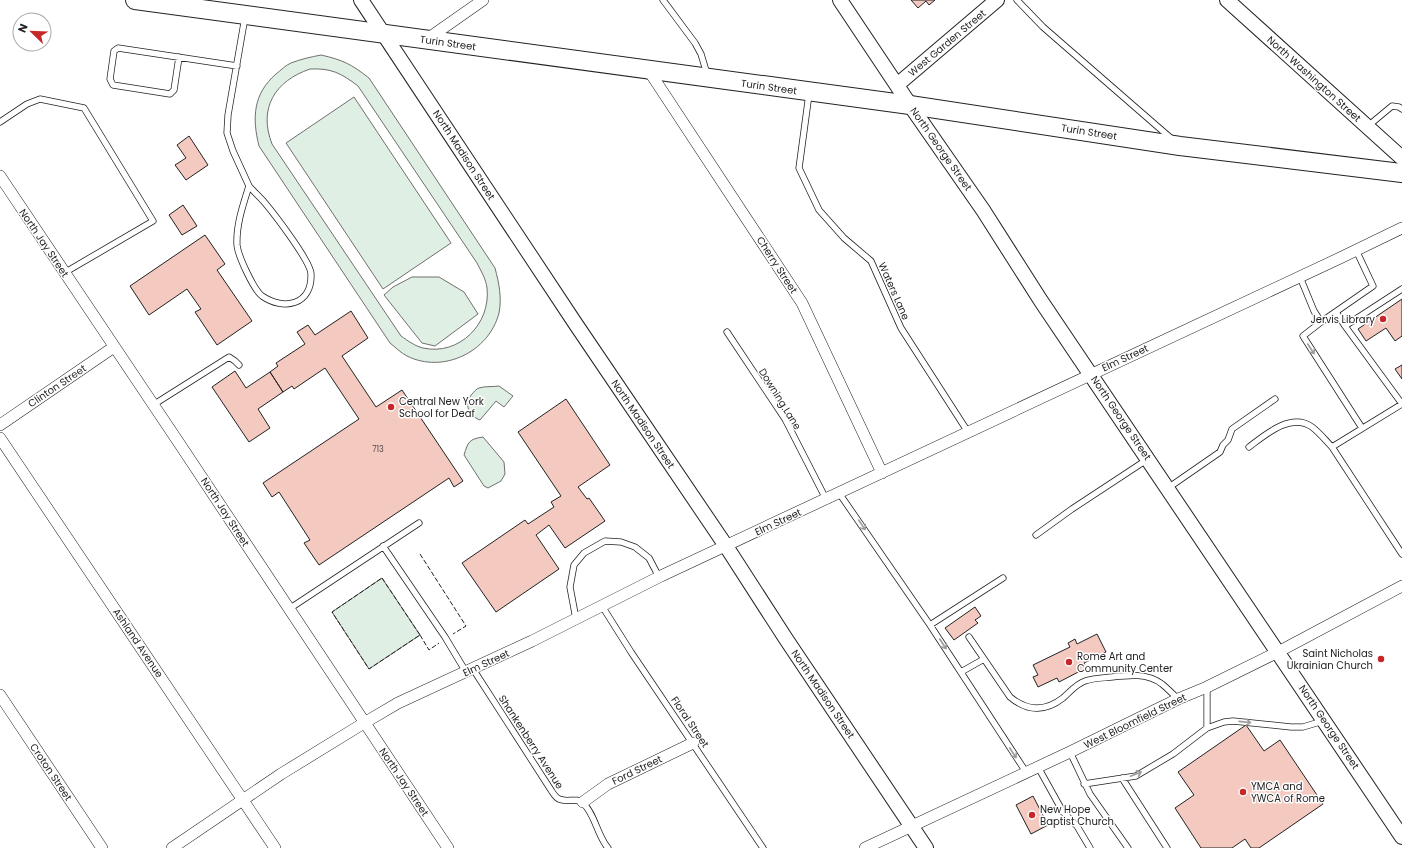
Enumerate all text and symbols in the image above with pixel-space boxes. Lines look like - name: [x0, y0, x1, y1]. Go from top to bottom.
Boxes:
- street label: West Garden Street: [905, 6, 989, 80]
- north arrow: [12, 12, 52, 52]
- text: N: [14, 21, 32, 35]
- street label: Turin Street: [419, 32, 477, 54]
- street label: North Washington Street: [1264, 33, 1365, 126]
- street label: Turin Street: [740, 76, 798, 98]
- street label: North George Street: [906, 104, 976, 194]
- street label: North Madison Street: [429, 107, 499, 203]
- street label: Turin Street: [1060, 120, 1118, 144]
- street label: North Jay Street: [16, 206, 73, 280]
- street label: Cherry Street: [753, 234, 801, 297]
- street label: Waters Lane: [875, 260, 913, 322]
- place label: Jervis Library: [1310, 312, 1375, 327]
- marker: Jervis Library: [1378, 314, 1388, 324]
- street label: Elm Street: [1099, 341, 1151, 375]
- one-way arrow: [1308, 343, 1316, 355]
- street label: Clinton Street: [25, 361, 89, 411]
- street label: Downing Lane: [755, 365, 805, 433]
- street label: North George Street: [1087, 373, 1155, 463]
- street label: North Madison Street: [608, 377, 679, 472]
- place label: Central New York School for Deaf: [399, 394, 485, 421]
- marker: Central New York School for Deaf: [386, 402, 396, 412]
- house number: 713: [372, 444, 384, 455]
- street label: North Jay Street: [197, 475, 253, 550]
- street label: Elm Street: [752, 505, 804, 539]
- one-way arrow: [858, 519, 866, 530]
- street label: Ashland Avenue: [109, 605, 167, 681]
- one-way arrow: [939, 638, 947, 650]
- street label: Elm Street: [460, 646, 512, 680]
- place label: Saint Nicholas Ukrainian Church: [1287, 646, 1373, 673]
- street label: North Madison Street: [788, 647, 859, 742]
- place label: Rome Art and Community Center: [1077, 649, 1173, 676]
- marker: Saint Nicholas Ukrainian Church: [1376, 654, 1386, 664]
- marker: Rome Art and Community Center: [1064, 657, 1074, 667]
- street label: North George Street: [1295, 682, 1363, 772]
- street label: West Bloomfield Street: [1081, 689, 1189, 752]
- street label: Shankenberry Avenue: [495, 692, 567, 792]
- street label: Floral Street: [667, 693, 713, 751]
- one-way arrow: [1238, 718, 1251, 726]
- street label: Croton Street: [26, 740, 76, 804]
- street label: North Jay Street: [376, 745, 433, 819]
- one-way arrow: [1010, 747, 1018, 759]
- street label: Ford Street: [609, 751, 665, 789]
- one-way arrow: [1130, 770, 1142, 778]
- place label: YMCA and YWCA of Rome: [1251, 779, 1325, 806]
- marker: YMCA and YWCA of Rome: [1238, 787, 1248, 797]
- place label: New Hope Baptist Church: [1040, 802, 1114, 829]
- marker: New Hope Baptist Church: [1027, 810, 1037, 820]

